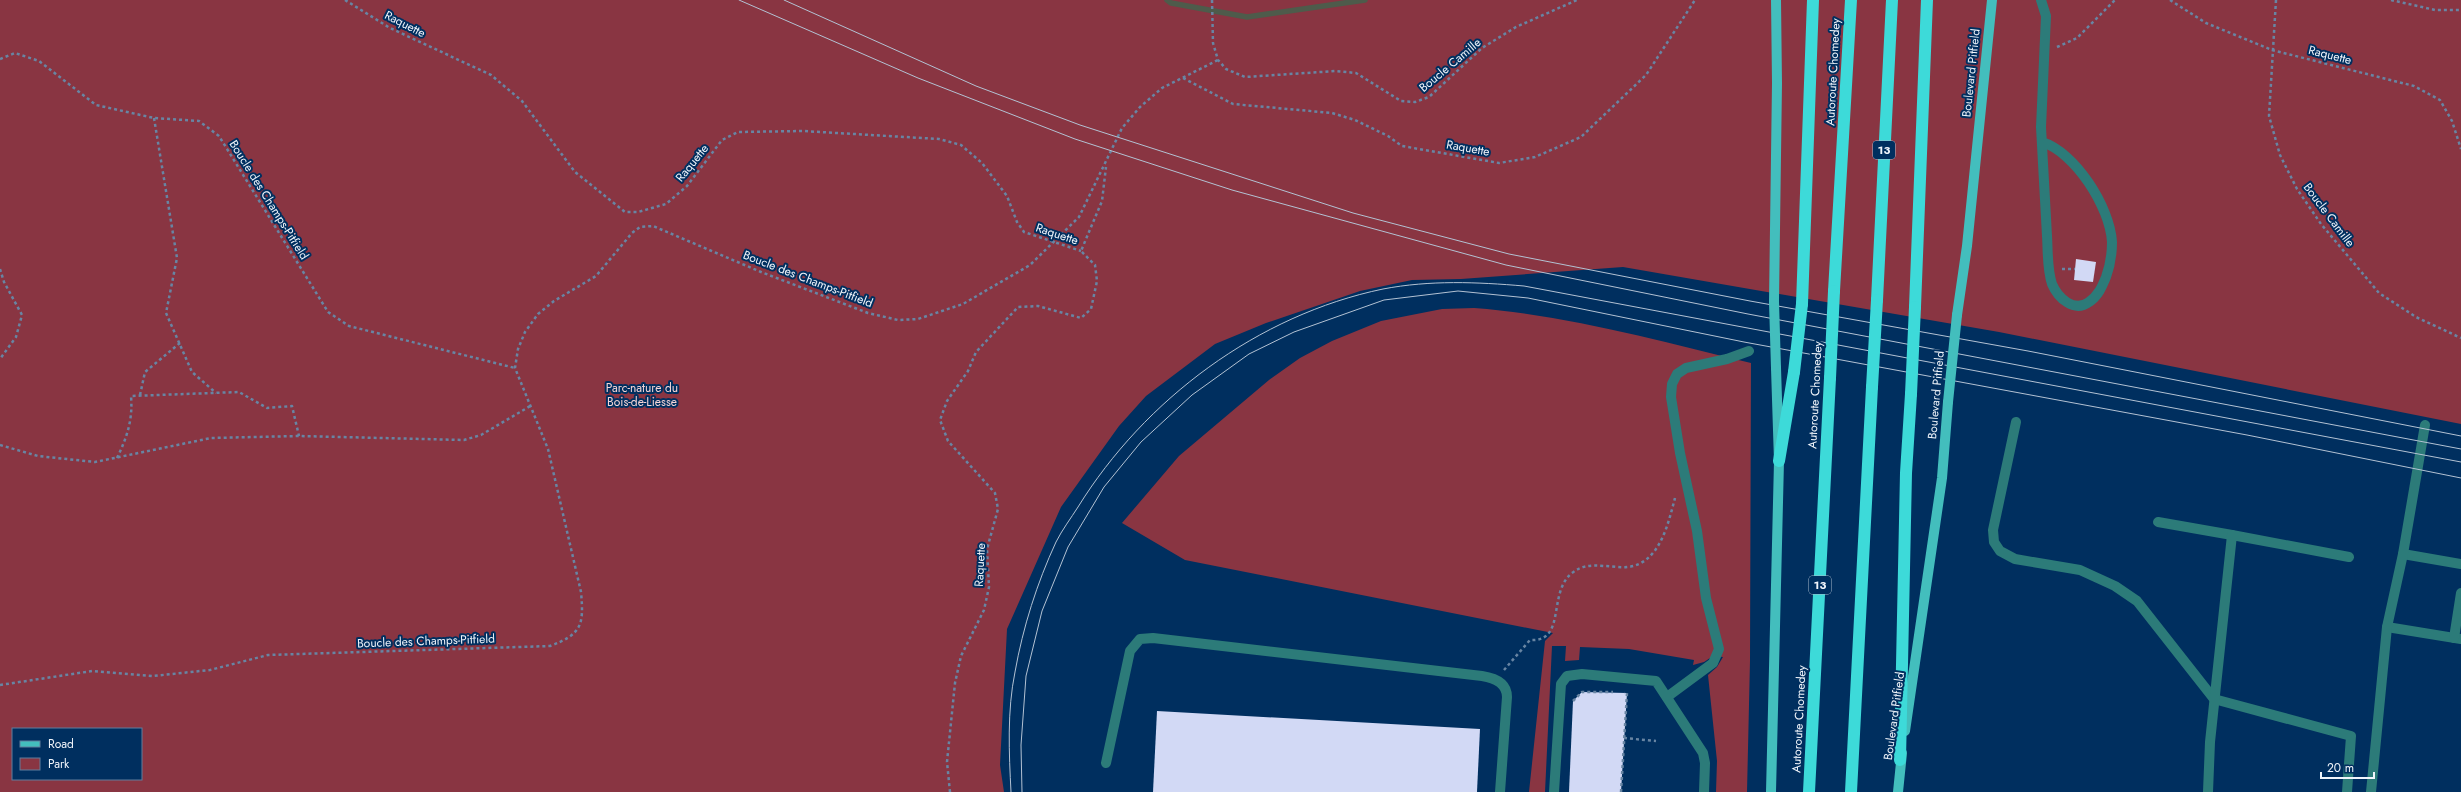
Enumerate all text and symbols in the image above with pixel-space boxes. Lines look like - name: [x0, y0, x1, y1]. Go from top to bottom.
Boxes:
- street label: Raquette: [381, 6, 429, 42]
- street label: Autoroute Chomedey: [1821, 17, 1845, 126]
- street label: Boulevard Pitfield: [1957, 28, 1985, 118]
- street label: Boucle Camille: [1415, 34, 1485, 96]
- street label: Raquette: [2307, 41, 2353, 69]
- street label: Raquette: [1445, 135, 1491, 161]
- street label: Boucle des Champs-Pitfield: [225, 137, 313, 263]
- street label: Raquette: [671, 140, 713, 186]
- road number: 13: [1873, 141, 1895, 159]
- street label: Boucle Camille: [2299, 179, 2359, 251]
- street label: Raquette: [1033, 219, 1081, 249]
- street label: Boucle des Champs-Pitfield: [740, 246, 876, 312]
- street label: Autoroute Chomedey: [1803, 340, 1827, 449]
- street label: Boulevard Pitfield: [1923, 350, 1949, 440]
- park label: Parc-nature du Bois-de-Liesse: [606, 379, 678, 411]
- street label: Raquette: [970, 543, 990, 587]
- road number: 13: [1809, 576, 1831, 594]
- street label: Boucle des Champs-Pitfield: [357, 630, 495, 652]
- street label: Autoroute Chomedey: [1787, 664, 1811, 773]
- street label: Boulevard Pitfield: [1879, 671, 1909, 761]
- legend: [12, 728, 142, 780]
- text: Road: [48, 735, 74, 753]
- scale bar: [2321, 754, 2374, 780]
- text: Park: [48, 755, 70, 773]
- text: 20 m: [2327, 759, 2354, 777]

